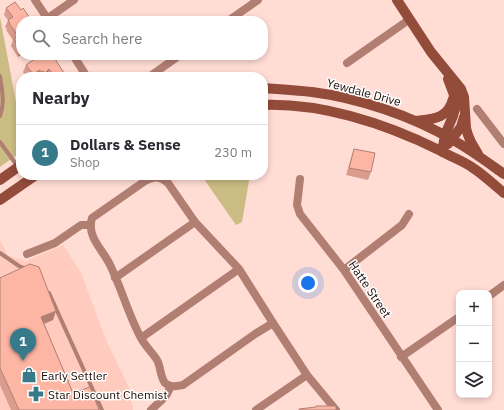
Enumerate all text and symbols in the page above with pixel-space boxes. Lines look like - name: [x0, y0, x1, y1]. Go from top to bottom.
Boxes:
- search box: [16, 16, 268, 60]
- icon: search: [30, 27, 52, 49]
- text: Search here: [62, 29, 142, 48]
- street label: Yewdale Drive: [325, 75, 403, 109]
- text: Nearby: [32, 87, 90, 109]
- text: Dollars & Sense: [70, 135, 181, 154]
- text: 1: [41, 144, 49, 161]
- text: 230 m: [214, 144, 252, 161]
- text: Shop: [70, 154, 100, 171]
- street label: Hatte Street: [345, 258, 395, 320]
- your location: [298, 273, 318, 293]
- map controls: [456, 290, 492, 398]
- button: +: [456, 290, 492, 326]
- button: −: [456, 326, 492, 362]
- pin: 1: [10, 328, 36, 361]
- button: layers: [456, 362, 492, 398]
- shop icon: Early Settler: [20, 366, 38, 384]
- place label: Early Settler: [41, 368, 108, 383]
- pharmacy icon: Star Discount Chemist: [27, 385, 45, 403]
- place label: Star Discount Chemist: [48, 387, 167, 402]

